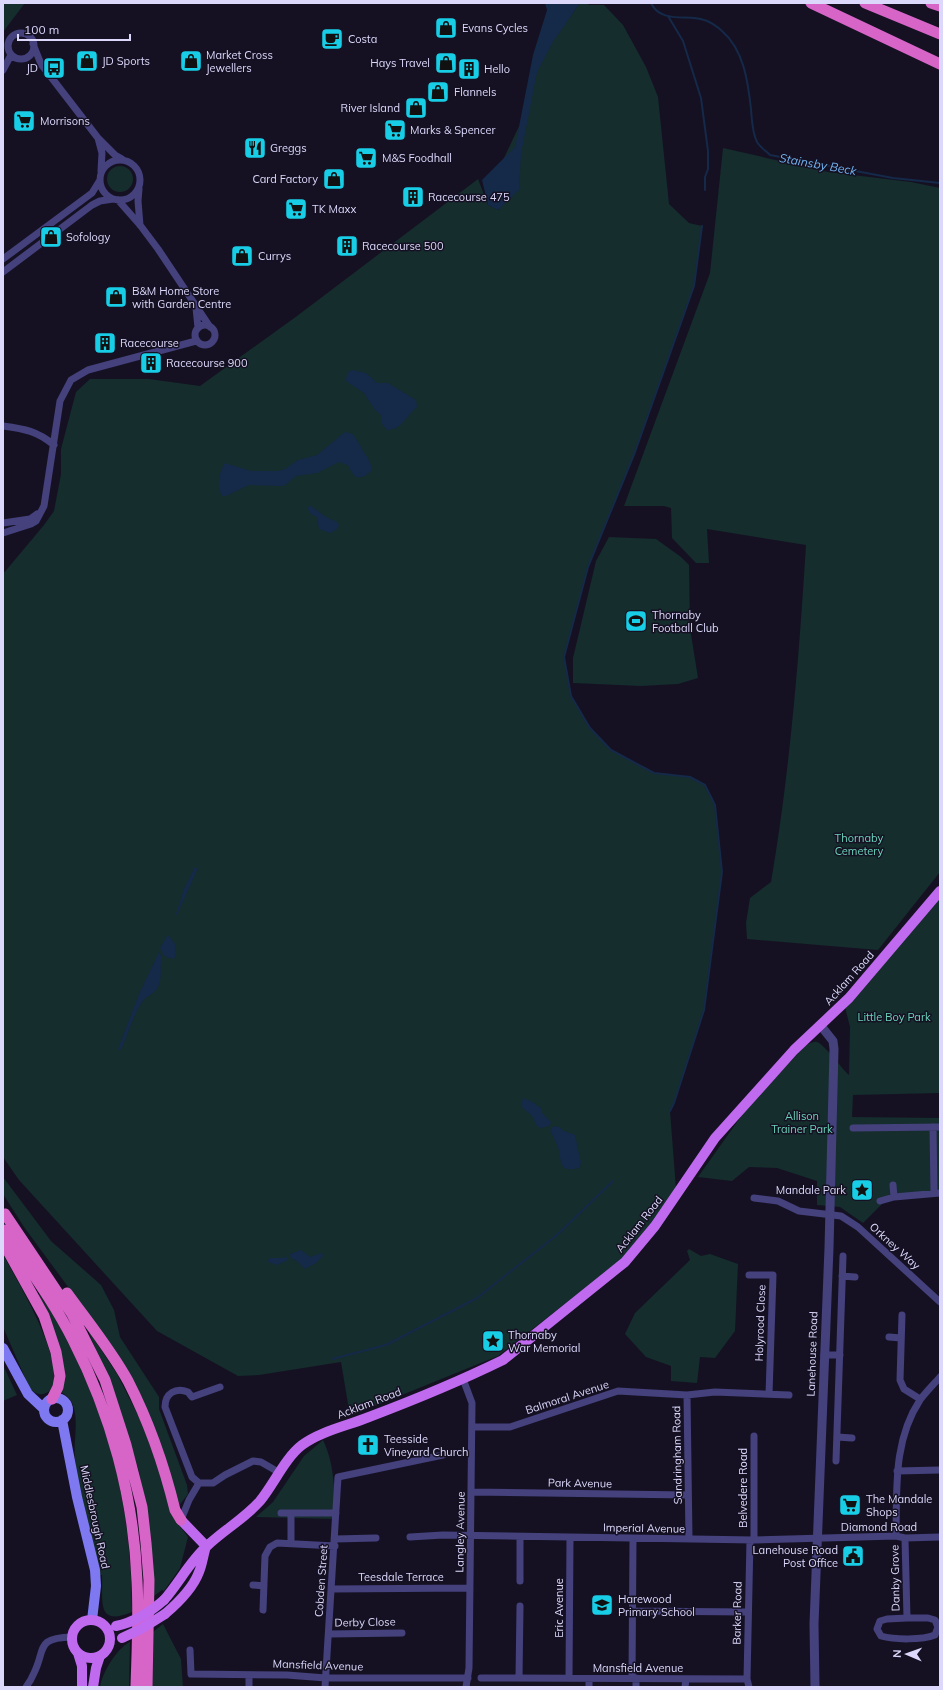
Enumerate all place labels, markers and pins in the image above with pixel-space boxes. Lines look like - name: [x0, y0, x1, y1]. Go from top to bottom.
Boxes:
- shop icon: Evans Cycles: [433, 15, 459, 41]
- place label: Evans Cycles: [462, 21, 528, 35]
- cafe icon: Costa: [319, 26, 345, 52]
- place label: Costa: [348, 32, 377, 46]
- shop icon: JD Sports: [74, 48, 100, 74]
- shop icon: Market Cross Jewellers: [178, 48, 204, 74]
- place label: Market Cross Jewellers: [206, 48, 273, 75]
- shop icon: Hays Travel: [433, 50, 459, 76]
- place label: JD Sports: [102, 54, 150, 68]
- bus stop icon: JD: [41, 55, 67, 81]
- place label: Hays Travel: [370, 56, 430, 70]
- building icon: Hello: [456, 56, 482, 82]
- place label: JD: [26, 61, 38, 75]
- place label: Hello: [484, 62, 510, 76]
- shop icon: Flannels: [425, 79, 451, 105]
- place label: Flannels: [454, 85, 496, 99]
- shop icon: River Island: [403, 95, 429, 121]
- place label: River Island: [341, 101, 400, 115]
- supermarket icon: Morrisons: [11, 108, 37, 134]
- place label: Morrisons: [40, 114, 90, 128]
- supermarket icon: Marks & Spencer: [382, 117, 408, 143]
- place label: Marks & Spencer: [410, 123, 495, 137]
- restaurant icon: Greggs: [242, 135, 268, 161]
- place label: Greggs: [270, 141, 307, 155]
- supermarket icon: M&S Foodhall: [353, 145, 379, 171]
- place label: M&S Foodhall: [382, 151, 452, 165]
- shop icon: Card Factory: [321, 166, 347, 192]
- place label: Card Factory: [252, 172, 318, 186]
- building icon: Racecourse 475: [400, 184, 426, 210]
- place label: Racecourse 475: [428, 190, 510, 204]
- supermarket icon: TK Maxx: [283, 196, 309, 222]
- place label: TK Maxx: [312, 202, 356, 216]
- shop icon: Sofology: [38, 224, 64, 250]
- place label: Sofology: [66, 230, 110, 244]
- building icon: Racecourse 500: [334, 233, 360, 259]
- place label: Racecourse 500: [362, 239, 444, 253]
- shop icon: Currys: [229, 243, 255, 269]
- place label: Currys: [258, 249, 291, 263]
- shop icon: B&M Home Store with Garden Centre: [103, 284, 129, 310]
- place label: B&M Home Store with Garden Centre: [132, 284, 231, 311]
- building icon: Racecourse: [92, 330, 118, 356]
- place label: Racecourse: [120, 336, 179, 350]
- building icon: Racecourse 900: [138, 350, 164, 376]
- place label: Racecourse 900: [166, 356, 248, 370]
- sports icon: Thornaby Football Club: [623, 608, 649, 634]
- place label: Thornaby Football Club: [652, 608, 719, 635]
- place icon: Mandale Park: [849, 1177, 875, 1203]
- place label: Mandale Park: [776, 1183, 846, 1197]
- place icon: Thornaby War Memorial: [480, 1328, 506, 1354]
- place label: Thornaby War Memorial: [508, 1328, 580, 1355]
- church icon: Teesside Vineyard Church: [355, 1432, 381, 1458]
- place label: Teesside Vineyard Church: [384, 1432, 469, 1459]
- supermarket icon: The Mandale Shops: [837, 1492, 863, 1518]
- place label: The Mandale Shops: [866, 1492, 932, 1519]
- place label: Lanehouse Road Post Office: [753, 1543, 838, 1570]
- public building icon: Lanehouse Road Post Office: [840, 1543, 866, 1569]
- school or university icon: Harewood Primary School: [589, 1592, 615, 1618]
- place label: Harewood Primary School: [618, 1592, 695, 1619]

